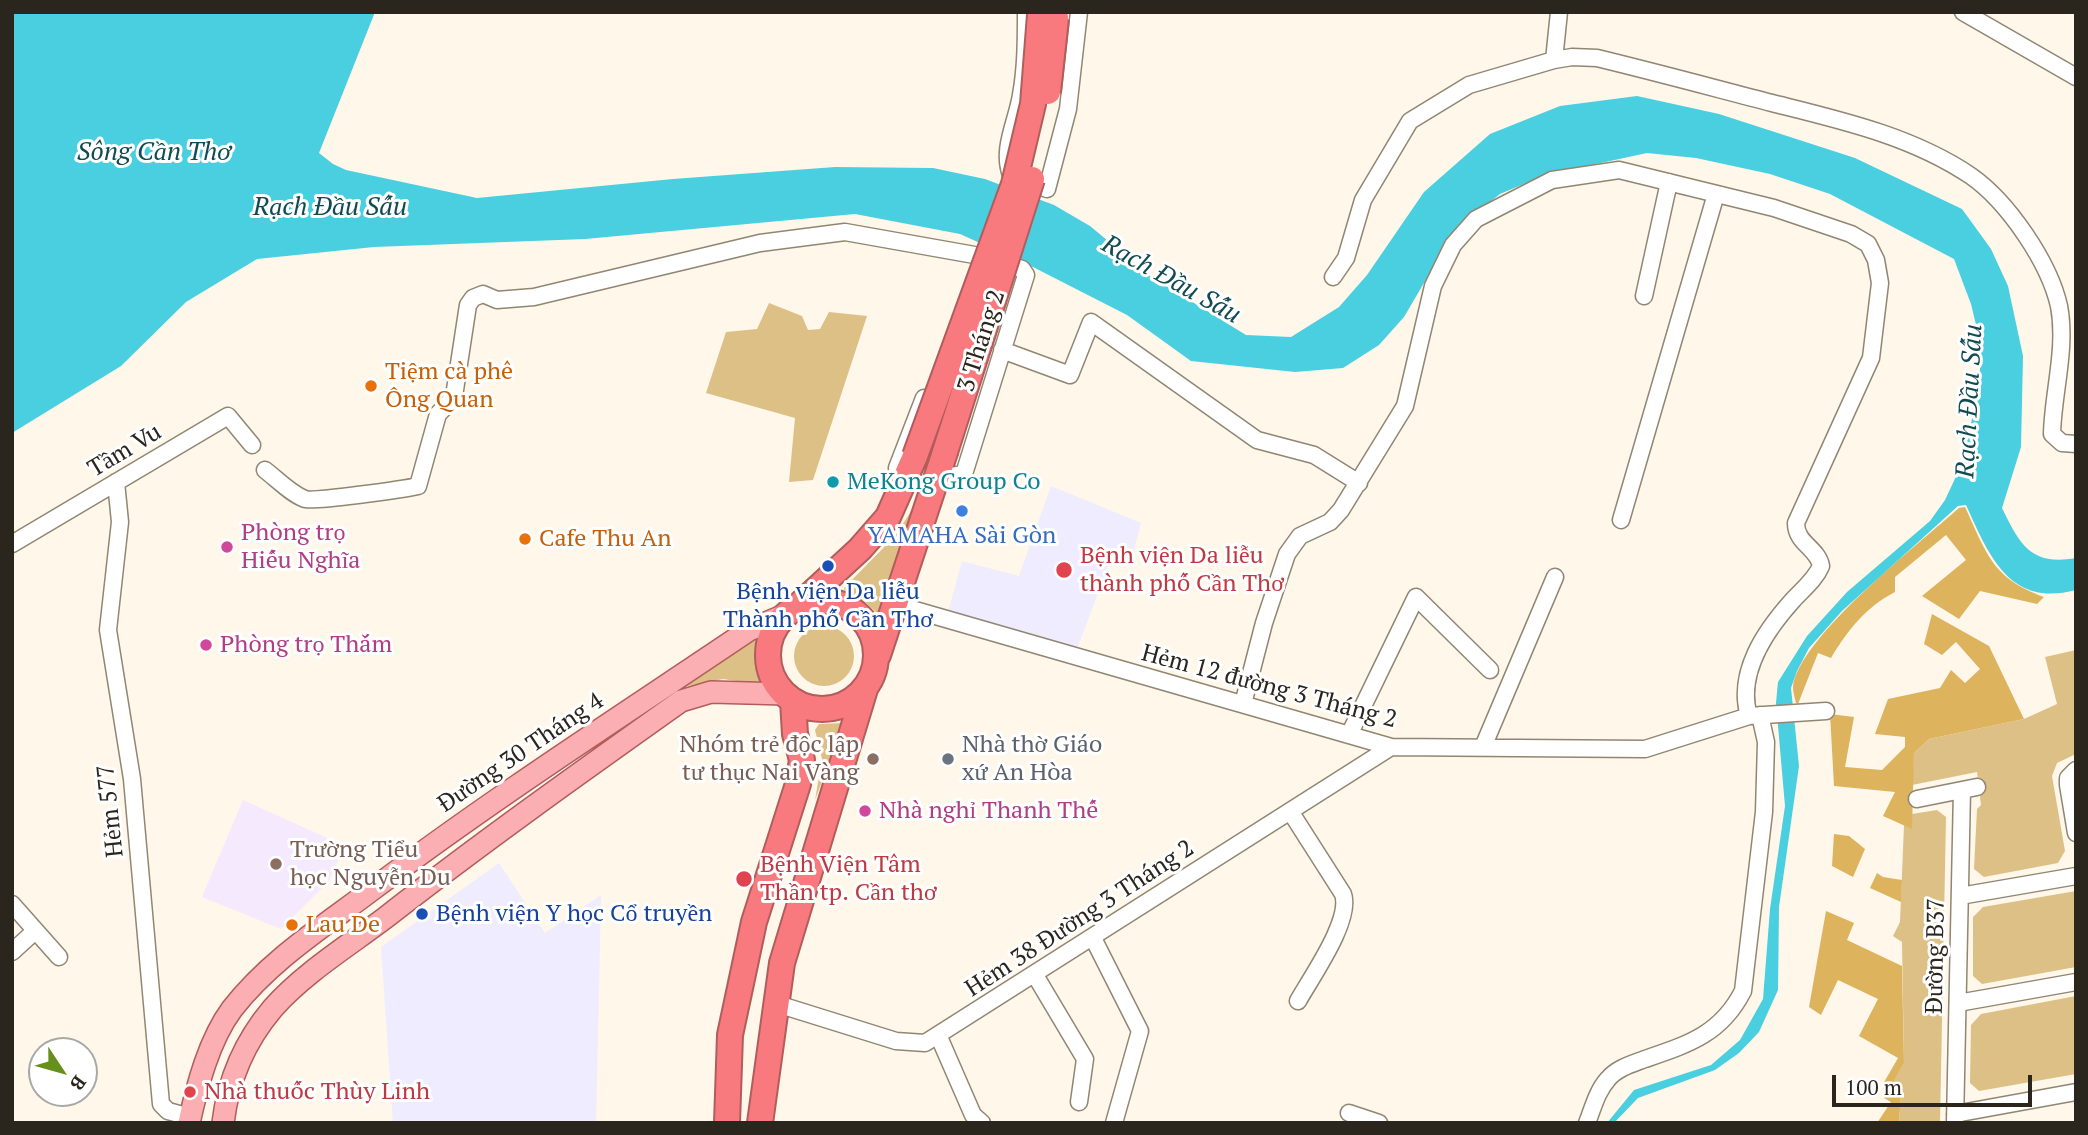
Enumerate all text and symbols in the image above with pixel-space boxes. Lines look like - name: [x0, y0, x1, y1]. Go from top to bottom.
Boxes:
- water label: Sông Cần Thơ: [77, 137, 231, 169]
- water label: Rạch Đầu Sấu: [253, 192, 407, 224]
- water label: Rạch Đầu Sấu: [1096, 229, 1246, 331]
- street label: 3 Tháng 2: [952, 287, 1012, 395]
- water label: Rạch Đầu Sấu: [1950, 323, 1990, 479]
- place label: Tiệm cà phê Ông Quan: [385, 358, 513, 414]
- marker: Tiệm cà phê Ông Quan: [363, 378, 379, 394]
- street label: Tầm Vu: [83, 418, 167, 484]
- place label: MeKong Group Co: [847, 468, 1041, 496]
- marker: MeKong Group Co: [825, 474, 841, 490]
- marker: YAMAHA Sài Gòn: [954, 503, 970, 519]
- place label: Phòng trọ Hiếu Nghĩa: [241, 519, 360, 575]
- place label: YAMAHA Sài Gòn: [868, 522, 1056, 550]
- place label: Cafe Thu An: [539, 525, 671, 553]
- marker: Cafe Thu An: [517, 531, 533, 547]
- marker: Phòng trọ Hiếu Nghĩa: [219, 539, 235, 555]
- place label: Bệnh viện Da liễu thành phố Cần Thơ: [1080, 542, 1284, 598]
- marker: Bệnh viện Da liễu Thành phố Cần Thơ: [820, 558, 836, 574]
- marker: Bệnh viện Da liễu thành phố Cần Thơ: [1054, 560, 1074, 580]
- place label: Bệnh viện Da liễu Thành phố Cần Thơ: [723, 578, 933, 634]
- place label: Phòng trọ Thắm: [220, 631, 392, 659]
- marker: Phòng trọ Thắm: [198, 637, 214, 653]
- street label: Hẻm 12 đường 3 Tháng 2: [1138, 639, 1400, 735]
- street label: Đường 30 Tháng 4: [433, 687, 609, 819]
- place label: Nhóm trẻ độc lập tư thục Nai Vàng: [679, 731, 859, 787]
- place label: Nhà thờ Giáo xứ An Hòa: [962, 731, 1102, 787]
- marker: Nhóm trẻ độc lập tư thục Nai Vàng: [865, 751, 881, 767]
- marker: Nhà thờ Giáo xứ An Hòa: [940, 751, 956, 767]
- street label: Hẻm 577: [92, 763, 130, 859]
- place label: Nhà nghỉ Thanh Thế: [879, 797, 1098, 825]
- marker: Nhà nghỉ Thanh Thế: [857, 803, 873, 819]
- street label: Hẻm 38 Đường 3 Tháng 2: [960, 834, 1200, 1004]
- place label: Trường Tiểu học Nguyễn Du: [290, 836, 451, 892]
- place label: Bệnh Viện Tâm Thần tp. Cần thơ: [760, 851, 937, 907]
- marker: Trường Tiểu học Nguyễn Du: [268, 856, 284, 872]
- marker: Bệnh Viện Tâm Thần tp. Cần thơ: [734, 869, 754, 889]
- street label: Đường B37: [1921, 898, 1951, 1014]
- place label: Bệnh viện Y học Cổ truyền: [436, 900, 712, 928]
- marker: Bệnh viện Y học Cổ truyền: [414, 906, 430, 922]
- place label: Lau De: [306, 911, 380, 939]
- marker: Lau De: [284, 917, 300, 933]
- north arrow: [28, 1037, 98, 1107]
- scale bar: [1836, 1062, 2036, 1106]
- text: B: [65, 1071, 93, 1096]
- text: 100 m: [1845, 1073, 1902, 1101]
- place label: Nhà thuốc Thùy Linh: [204, 1078, 430, 1106]
- marker: Nhà thuốc Thùy Linh: [182, 1084, 198, 1100]

